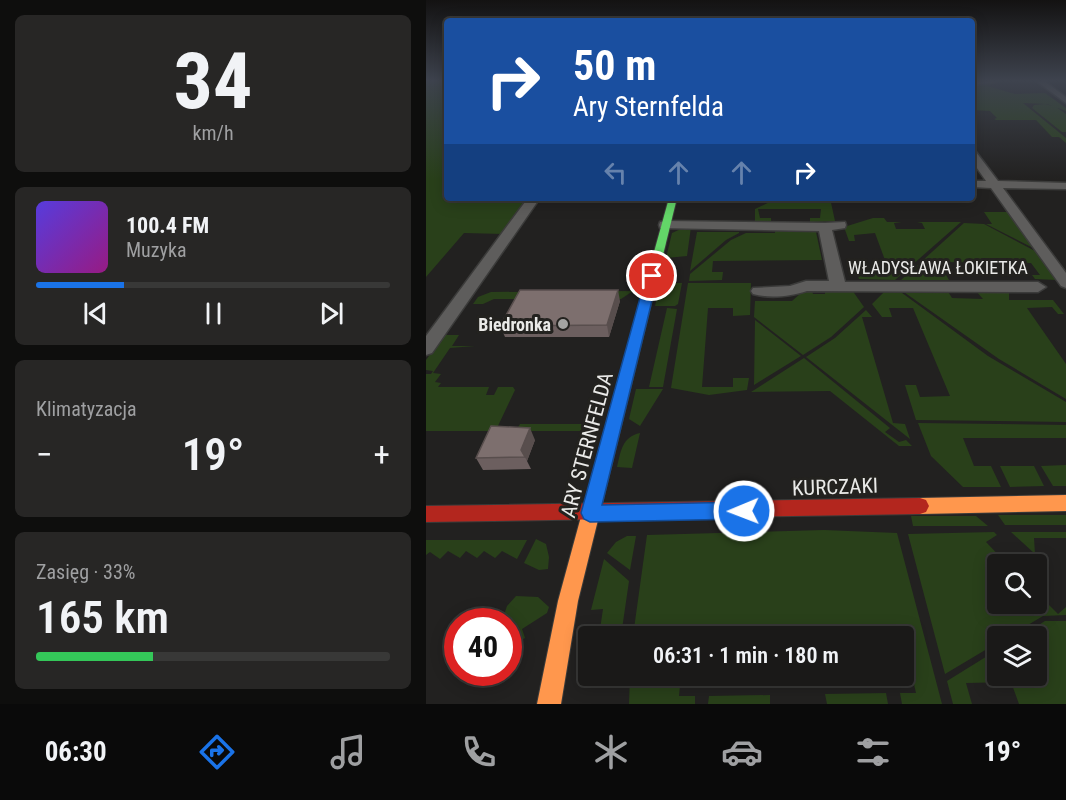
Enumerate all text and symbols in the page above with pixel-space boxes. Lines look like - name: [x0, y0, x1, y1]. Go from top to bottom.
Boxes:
- text: 34: [174, 36, 252, 127]
- text: 50 m: [573, 41, 656, 90]
- icon: right: [474, 42, 552, 120]
- text: Ary Sternfelda: [573, 91, 724, 123]
- text: km/h: [192, 121, 234, 145]
- icon: left: [599, 156, 632, 189]
- icon: ahead: [662, 156, 695, 189]
- icon: ahead: [725, 156, 758, 189]
- icon: right: [788, 156, 821, 189]
- text: 100.4 FM: [126, 213, 209, 238]
- text: Muzyka: [126, 238, 186, 262]
- pin: [626, 250, 677, 301]
- street label: WŁADYSŁAWA ŁOKIETKA: [848, 257, 1028, 278]
- icon: arrive: [635, 259, 668, 292]
- icon: previous: [79, 297, 112, 330]
- icon: pause: [197, 297, 230, 330]
- icon: next: [315, 297, 348, 330]
- place label: Biedronka: [478, 314, 551, 335]
- marker: Biedronka: [556, 317, 570, 331]
- street label: ARY STERNFELDA: [556, 370, 618, 520]
- text: Klimatyzacja: [36, 397, 137, 421]
- text: 19°: [182, 428, 244, 481]
- text: −: [36, 435, 53, 474]
- text: +: [374, 435, 390, 474]
- street label: KURCZAKI: [791, 474, 879, 500]
- position arrow: [712, 479, 776, 543]
- map controls: [987, 554, 1047, 686]
- button: search: [987, 554, 1047, 614]
- text: Zasięg · 33%: [36, 560, 135, 584]
- text: 165 km: [36, 591, 169, 644]
- speed limit sign: 40: [444, 608, 522, 686]
- button: layers: [987, 626, 1047, 686]
- text: 06:31 · 1 min · 180 m: [653, 643, 839, 668]
- icon: directions: [196, 731, 238, 773]
- icon: music: [327, 731, 369, 773]
- icon: phone: [458, 731, 500, 773]
- icon: climate: [590, 731, 632, 773]
- icon: car: [721, 731, 763, 773]
- icon: filters: [852, 731, 894, 773]
- text: 06:30: [45, 736, 107, 768]
- text: 19°: [983, 736, 1021, 768]

